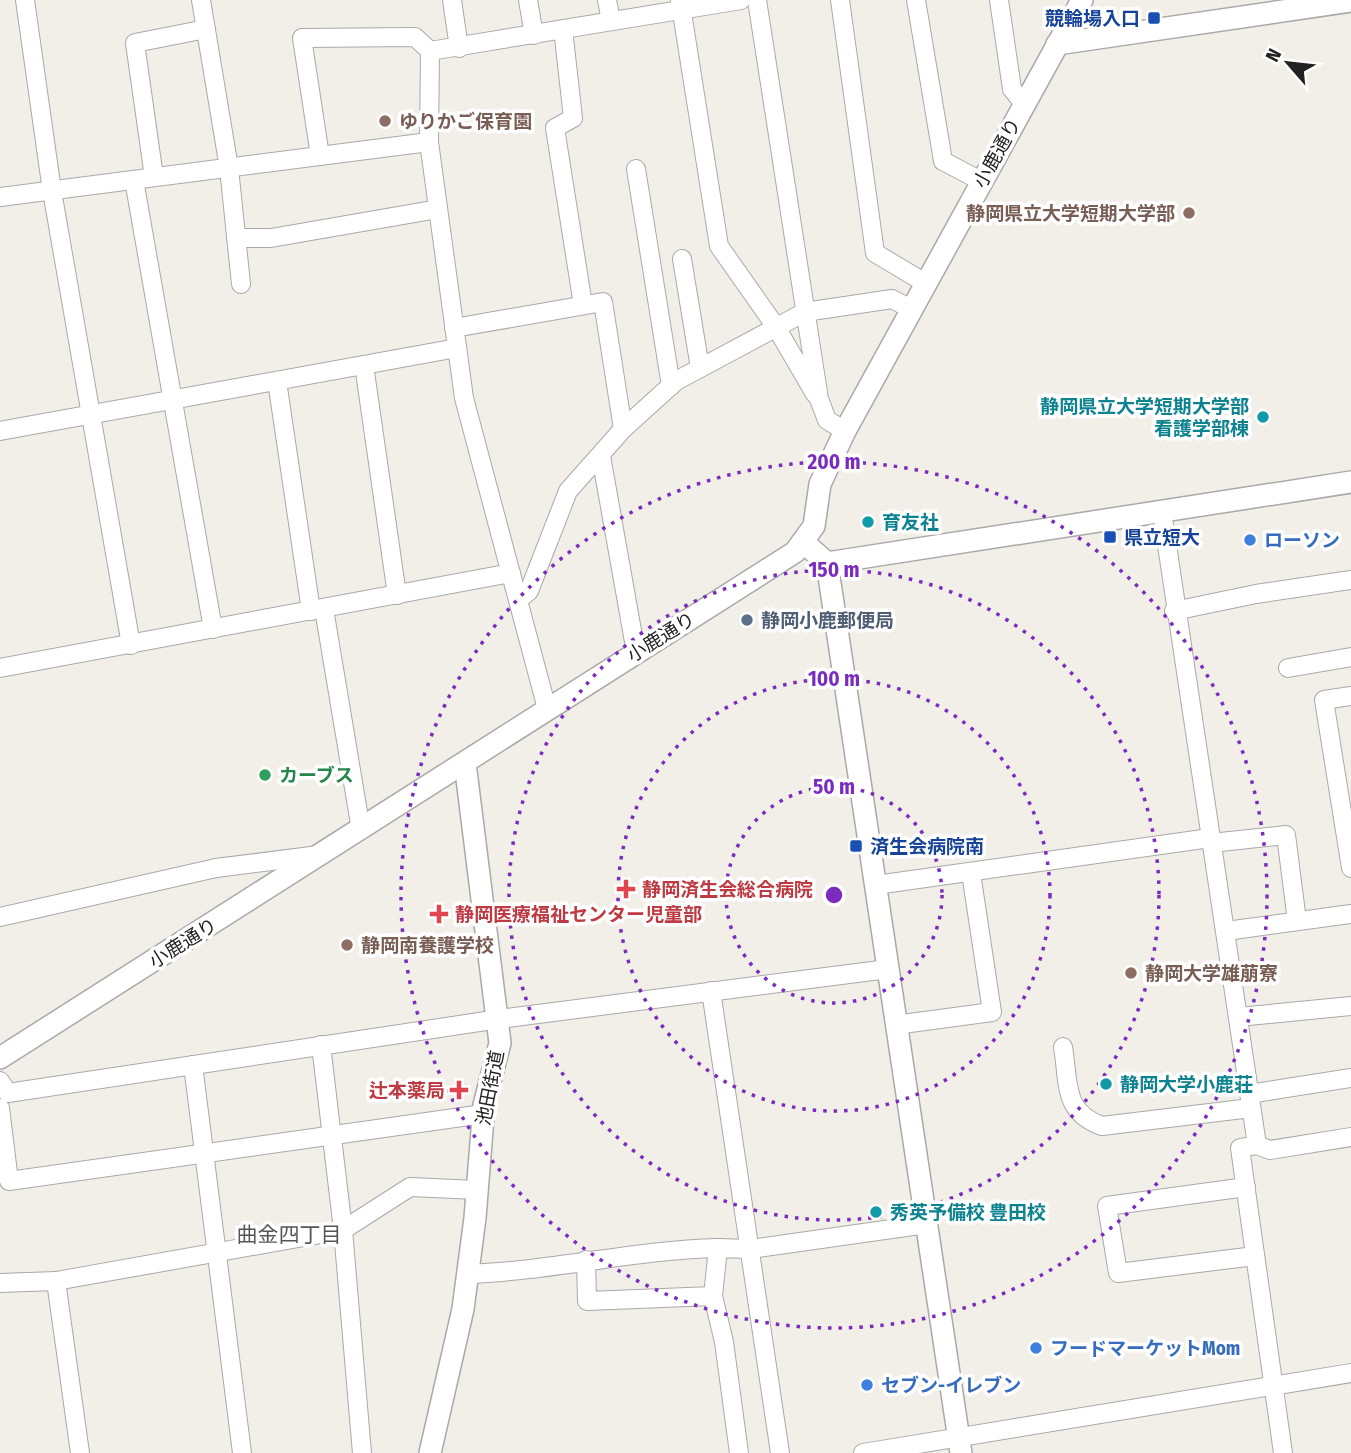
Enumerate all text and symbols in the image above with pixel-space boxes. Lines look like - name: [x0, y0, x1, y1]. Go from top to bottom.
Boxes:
- place label: 競輪場入口: [1045, 7, 1140, 30]
- marker: 競輪場入口: [1146, 10, 1162, 26]
- north arrow: [1253, 28, 1323, 98]
- text: N: [1261, 45, 1286, 66]
- place label: ゆりかご保育園: [399, 110, 532, 133]
- marker: ゆりかご保育園: [377, 113, 393, 129]
- street label: 小鹿通り: [969, 114, 1025, 192]
- place label: 静岡県立大学短期大学部: [966, 202, 1175, 225]
- marker: 静岡県立大学短期大学部: [1181, 205, 1197, 221]
- place label: 静岡県立大学短期大学部 看護学部棟: [1040, 395, 1249, 440]
- marker: 静岡県立大学短期大学部 看護学部棟: [1255, 409, 1271, 425]
- text: 200 m: [806, 449, 861, 475]
- place label: 育友社: [882, 511, 939, 534]
- marker: 育友社: [860, 514, 876, 530]
- place label: 県立短大: [1124, 526, 1200, 549]
- marker: 県立短大: [1102, 529, 1118, 545]
- place label: ローソン: [1264, 529, 1340, 552]
- marker: ローソン: [1242, 532, 1258, 548]
- text: 150 m: [808, 557, 860, 583]
- street label: 小鹿通り: [623, 607, 699, 667]
- place label: 静岡小鹿郵便局: [761, 609, 894, 632]
- marker: 静岡小鹿郵便局: [739, 612, 755, 628]
- text: 100 m: [808, 666, 860, 692]
- place label: カーブス: [279, 764, 354, 787]
- marker: カーブス: [257, 767, 273, 783]
- text: 50 m: [813, 774, 855, 800]
- place label: 済生会病院南: [870, 835, 984, 858]
- marker: 済生会病院南: [848, 838, 864, 854]
- place label: 静岡済生会総合病院: [642, 878, 813, 901]
- marker: 静岡済生会総合病院: [616, 879, 636, 899]
- centre of rings: [822, 883, 846, 907]
- place label: 静岡医療福祉センター児童部: [455, 903, 702, 926]
- marker: 静岡医療福祉センター児童部: [429, 904, 449, 924]
- street label: 小鹿通り: [145, 913, 221, 973]
- place label: 静岡南養護学校: [361, 934, 494, 957]
- marker: 静岡南養護学校: [339, 937, 355, 953]
- place label: 静岡大学雄萠寮: [1145, 962, 1278, 985]
- marker: 静岡大学雄萠寮: [1123, 965, 1139, 981]
- street label: 池田街道: [471, 1048, 509, 1128]
- place label: 静岡大学小鹿荘: [1120, 1073, 1253, 1096]
- marker: 静岡大学小鹿荘: [1098, 1076, 1114, 1092]
- place label: 辻本薬局: [369, 1079, 445, 1102]
- marker: 辻本薬局: [451, 1082, 467, 1098]
- place label: 秀英予備校 豊田校: [890, 1201, 1046, 1224]
- marker: 秀英予備校 豊田校: [868, 1204, 884, 1220]
- district label: 曲金四丁目: [237, 1222, 342, 1248]
- place label: フードマーケットMom: [1050, 1337, 1240, 1360]
- marker: フードマーケットMom: [1028, 1340, 1044, 1356]
- place label: セブン-イレブン: [881, 1374, 1021, 1397]
- marker: セブン-イレブン: [859, 1377, 875, 1393]

